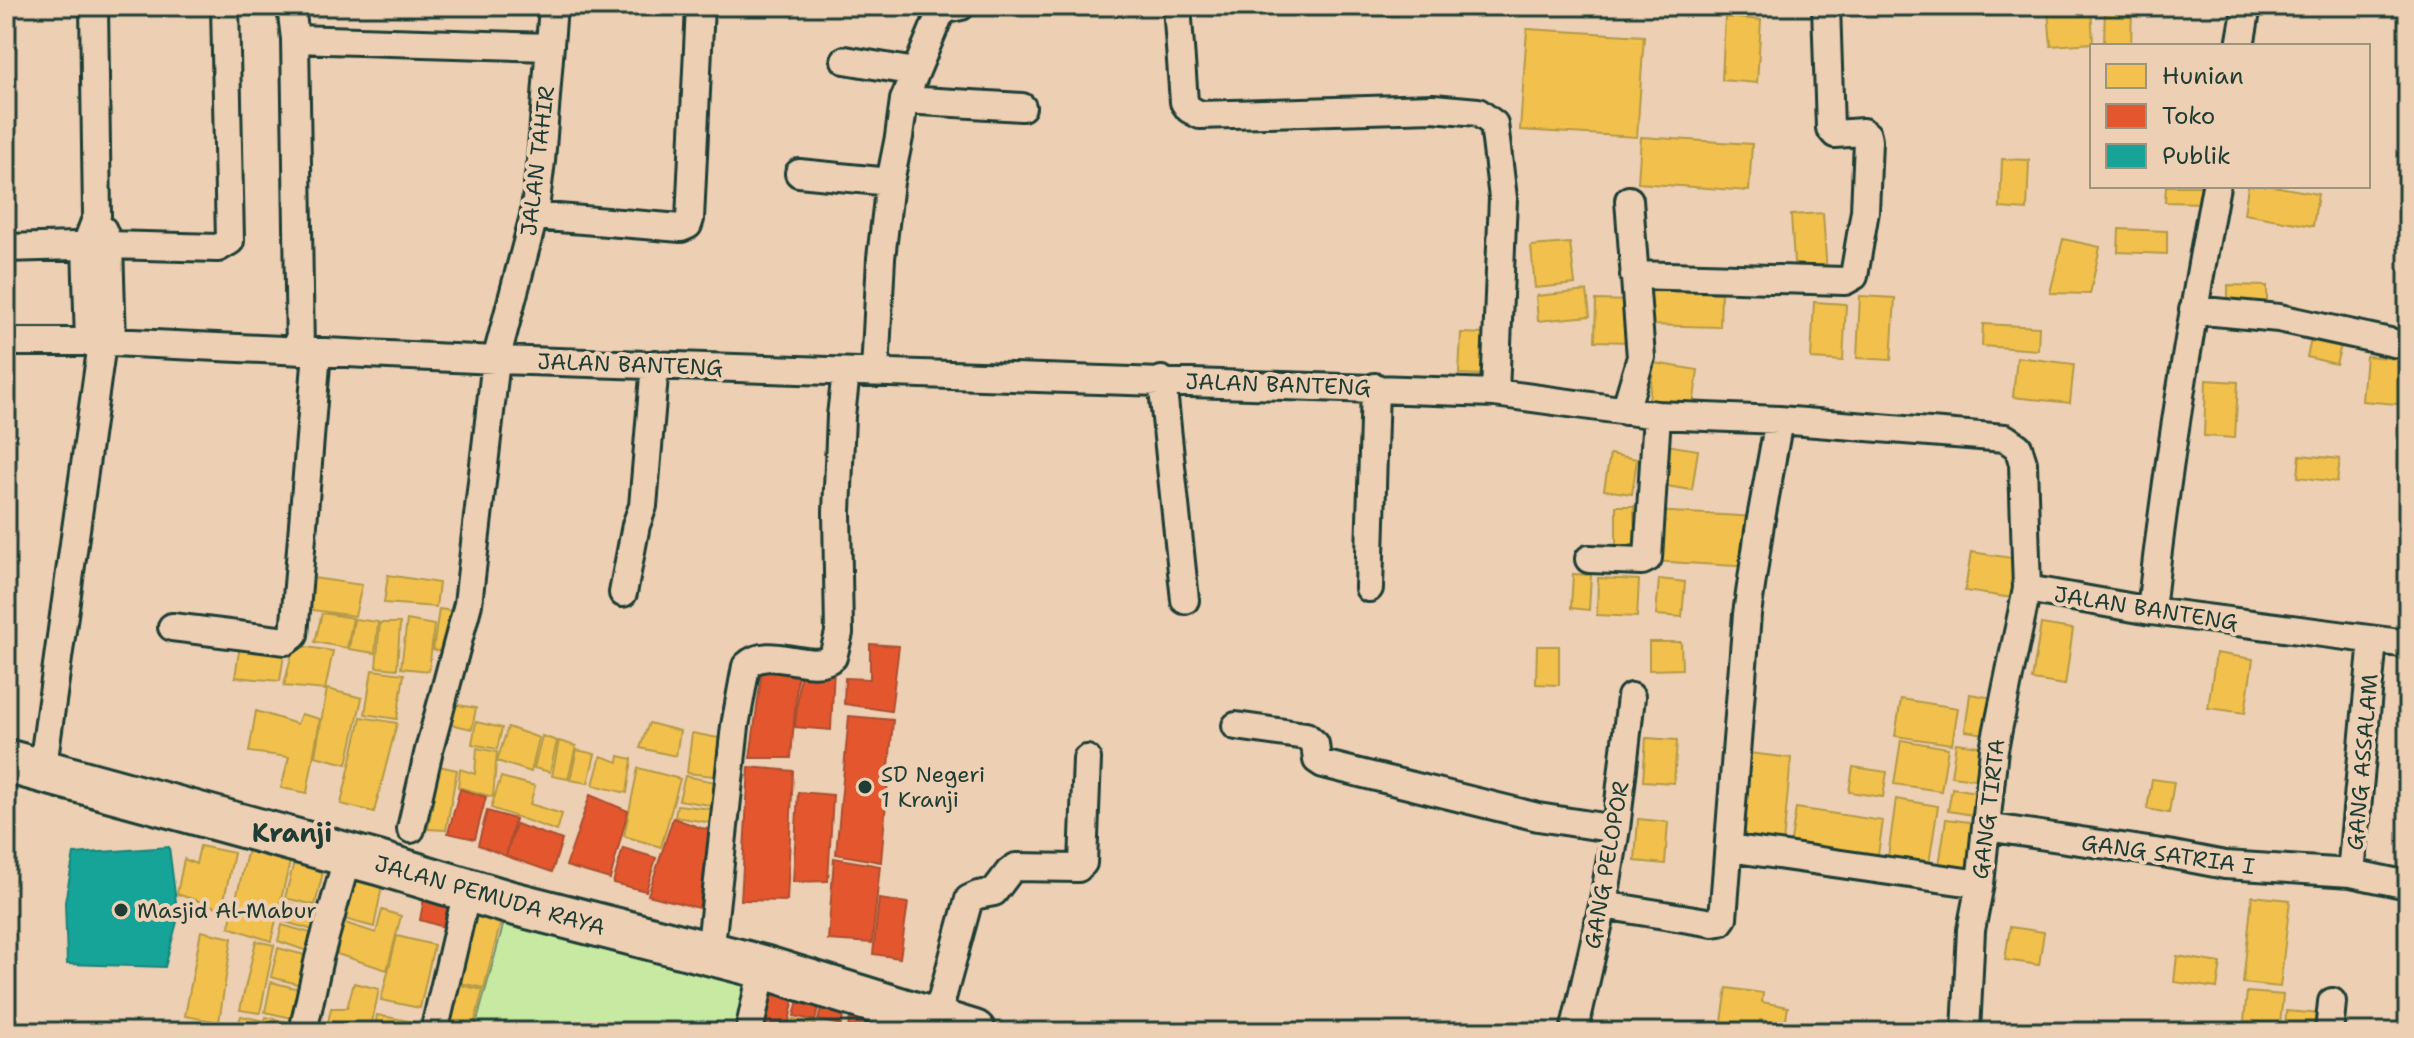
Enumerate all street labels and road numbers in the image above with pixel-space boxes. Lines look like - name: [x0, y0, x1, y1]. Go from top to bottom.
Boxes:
- street label: JALAN TAHIR: [514, 84, 561, 238]
- street label: JALAN BANTENG: [537, 347, 724, 382]
- street label: JALAN BANTENG: [1185, 367, 1372, 402]
- street label: JALAN BANTENG: [2052, 580, 2240, 637]
- street label: GANG ASSALAM: [2340, 672, 2385, 852]
- street label: GANG TIRTA: [1966, 737, 2011, 881]
- street label: GANG PELOPOR: [1577, 779, 1636, 951]
- street label: GANG SATRIA I: [2079, 828, 2256, 881]
- street label: JALAN PEMUDA RAYA: [371, 849, 608, 942]

